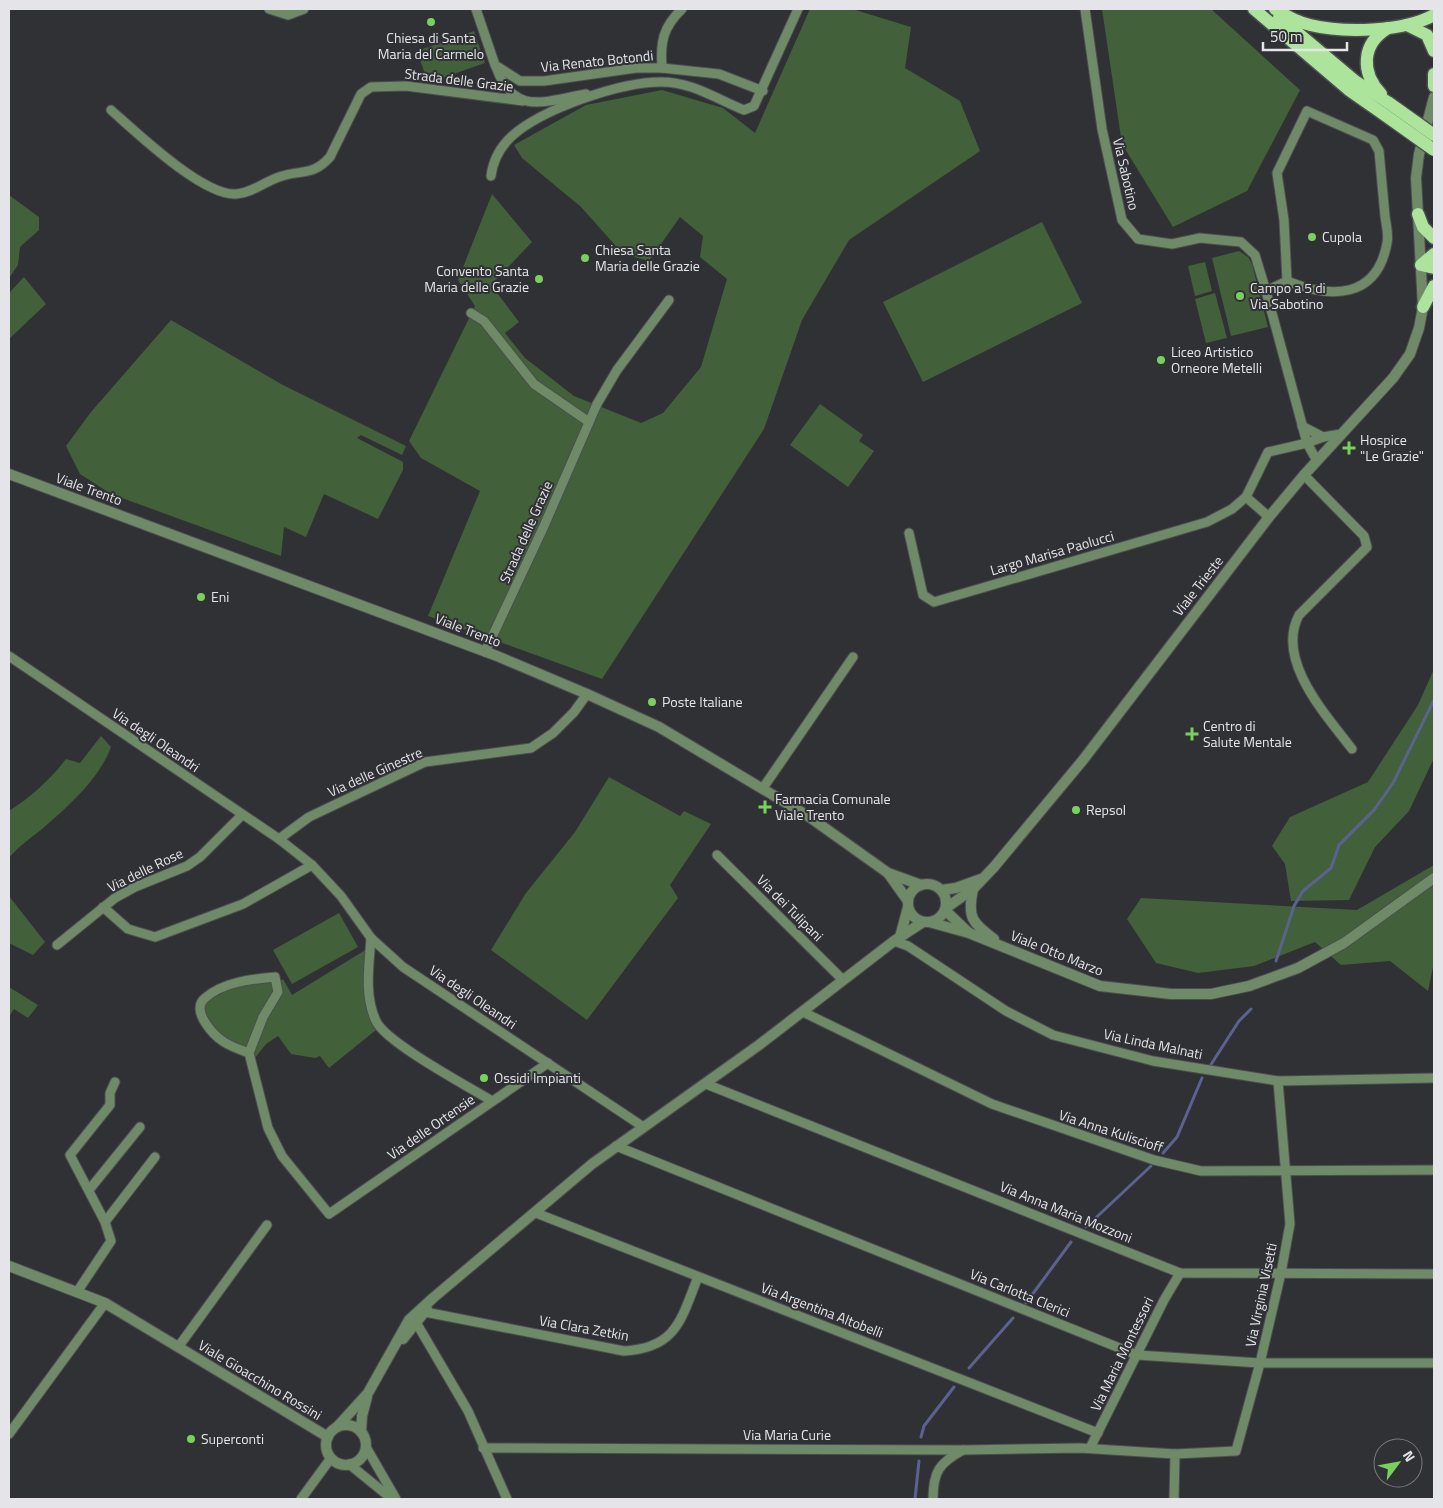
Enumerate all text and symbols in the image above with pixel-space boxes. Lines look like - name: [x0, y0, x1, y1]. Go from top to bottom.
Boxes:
- marker: Chiesa di Santa Maria del Carmelo: [425, 16, 437, 28]
- scale bar: [1263, 20, 1347, 52]
- text: 50 m: [1270, 25, 1303, 48]
- place label: Chiesa di Santa Maria del Carmelo: [378, 27, 484, 64]
- street label: Via Renato Botondi: [540, 44, 654, 77]
- street label: Strada delle Grazie: [403, 62, 515, 97]
- street label: Via Sabotino: [1108, 136, 1145, 212]
- place label: Cupola: [1322, 226, 1362, 247]
- marker: Cupola: [1306, 231, 1318, 243]
- place label: Chiesa Santa Maria delle Grazie: [595, 239, 700, 276]
- marker: Chiesa Santa Maria delle Grazie: [579, 252, 591, 264]
- place label: Convento Santa Maria delle Grazie: [424, 260, 529, 297]
- marker: Convento Santa Maria delle Grazie: [533, 273, 545, 285]
- place label: Campo a 5 di Via Sabotino: [1250, 277, 1326, 314]
- marker: Campo a 5 di Via Sabotino: [1234, 290, 1246, 302]
- place label: Liceo Artistico Orneore Metelli: [1171, 341, 1262, 378]
- marker: Liceo Artistico Orneore Metelli: [1155, 354, 1167, 366]
- place label: Hospice "Le Grazie": [1360, 429, 1424, 466]
- marker: Hospice "Le Grazie": [1342, 441, 1356, 455]
- street label: Viale Trento: [53, 467, 125, 510]
- street label: Strada delle Grazie: [494, 477, 557, 586]
- street label: Largo Marisa Paolucci: [987, 525, 1116, 580]
- street label: Viale Trieste: [1167, 551, 1228, 620]
- place label: Eni: [211, 586, 229, 607]
- marker: Eni: [195, 591, 207, 603]
- street label: Viale Trento: [432, 607, 504, 652]
- place label: Poste Italiane: [662, 691, 743, 712]
- marker: Poste Italiane: [646, 696, 658, 708]
- street label: Via degli Oleandri: [108, 702, 204, 777]
- place label: Centro di Salute Mentale: [1203, 715, 1292, 752]
- marker: Centro di Salute Mentale: [1185, 727, 1199, 741]
- street label: Via delle Ginestre: [324, 741, 426, 802]
- place label: Farmacia Comunale Viale Trento: [775, 788, 891, 825]
- place label: Repsol: [1086, 799, 1126, 820]
- marker: Farmacia Comunale Viale Trento: [759, 801, 771, 813]
- marker: Repsol: [1070, 804, 1082, 816]
- street label: Via delle Rose: [103, 842, 186, 897]
- street label: Via dei Tulipani: [752, 870, 828, 946]
- street label: Viale Otto Marzo: [1008, 924, 1107, 981]
- street label: Via degli Oleandri: [425, 959, 521, 1034]
- street label: Via Linda Malnati: [1102, 1023, 1205, 1064]
- place label: Ossidi Impianti: [494, 1067, 581, 1088]
- marker: Ossidi Impianti: [478, 1072, 490, 1084]
- street label: Via delle Ortensie: [383, 1089, 479, 1165]
- street label: Via Anna Kuliscioff: [1056, 1104, 1166, 1157]
- street label: Via Anna Maria Mozzoni: [997, 1175, 1136, 1248]
- street label: Via Virginia Visetti: [1239, 1241, 1282, 1349]
- street label: Via Carlotta Clerici: [967, 1263, 1073, 1322]
- street label: Via Argentina Altobelli: [758, 1277, 886, 1343]
- street label: Via Maria Montessori: [1085, 1293, 1158, 1415]
- street label: Via Clara Zetkin: [538, 1309, 631, 1346]
- street label: Viale Gioacchino Rossini: [194, 1334, 326, 1425]
- street label: Via Maria Curie: [743, 1424, 831, 1445]
- place label: Superconti: [201, 1428, 264, 1449]
- marker: Superconti: [185, 1433, 197, 1445]
- north arrow: [1373, 1438, 1423, 1488]
- text: N: [1398, 1446, 1421, 1466]

